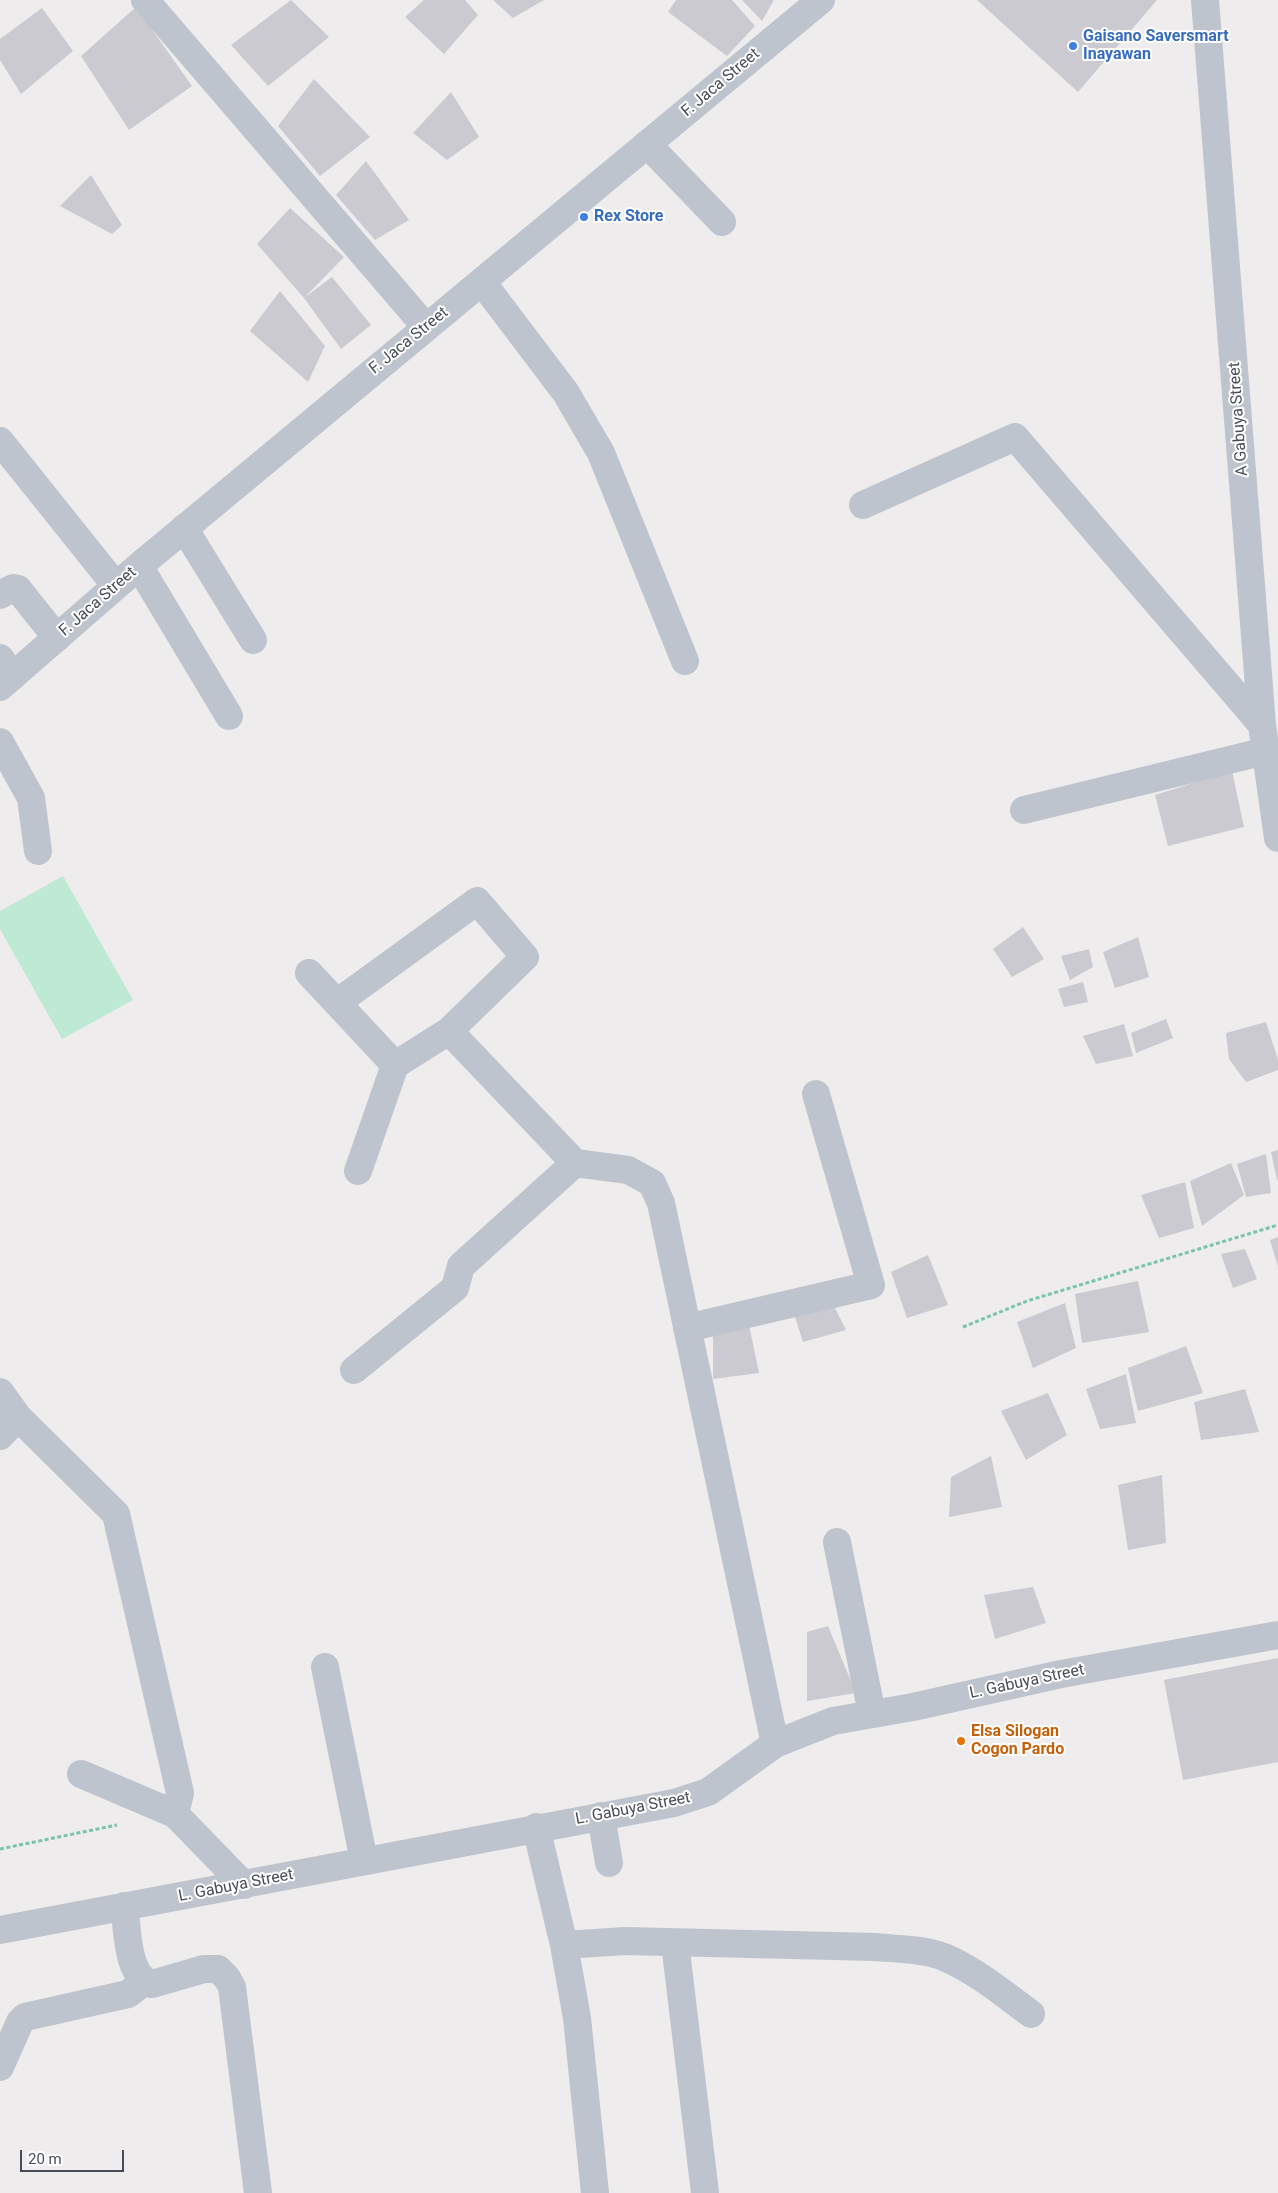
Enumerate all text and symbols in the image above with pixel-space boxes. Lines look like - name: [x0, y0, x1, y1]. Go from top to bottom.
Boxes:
- place label: Gaisano Saversmart Inayawan: [1083, 27, 1229, 65]
- marker: Gaisano Saversmart Inayawan: [1067, 40, 1079, 52]
- street label: F. Jaca Street: [678, 45, 764, 121]
- place label: Rex Store: [594, 207, 663, 227]
- marker: Rex Store: [578, 211, 590, 223]
- street label: F. Jaca Street: [366, 303, 452, 379]
- street label: A Gabuya Street: [1225, 361, 1253, 477]
- street label: F. Jaca Street: [55, 563, 141, 641]
- street label: L. Gabuya Street: [968, 1660, 1086, 1704]
- place label: Elsa Silogan Cogon Pardo: [971, 1722, 1064, 1760]
- marker: Elsa Silogan Cogon Pardo: [955, 1735, 967, 1747]
- street label: L. Gabuya Street: [574, 1788, 692, 1830]
- street label: L. Gabuya Street: [177, 1865, 295, 1907]
- scale bar: [22, 2140, 126, 2172]
- text: 20 m: [28, 2150, 62, 2168]

